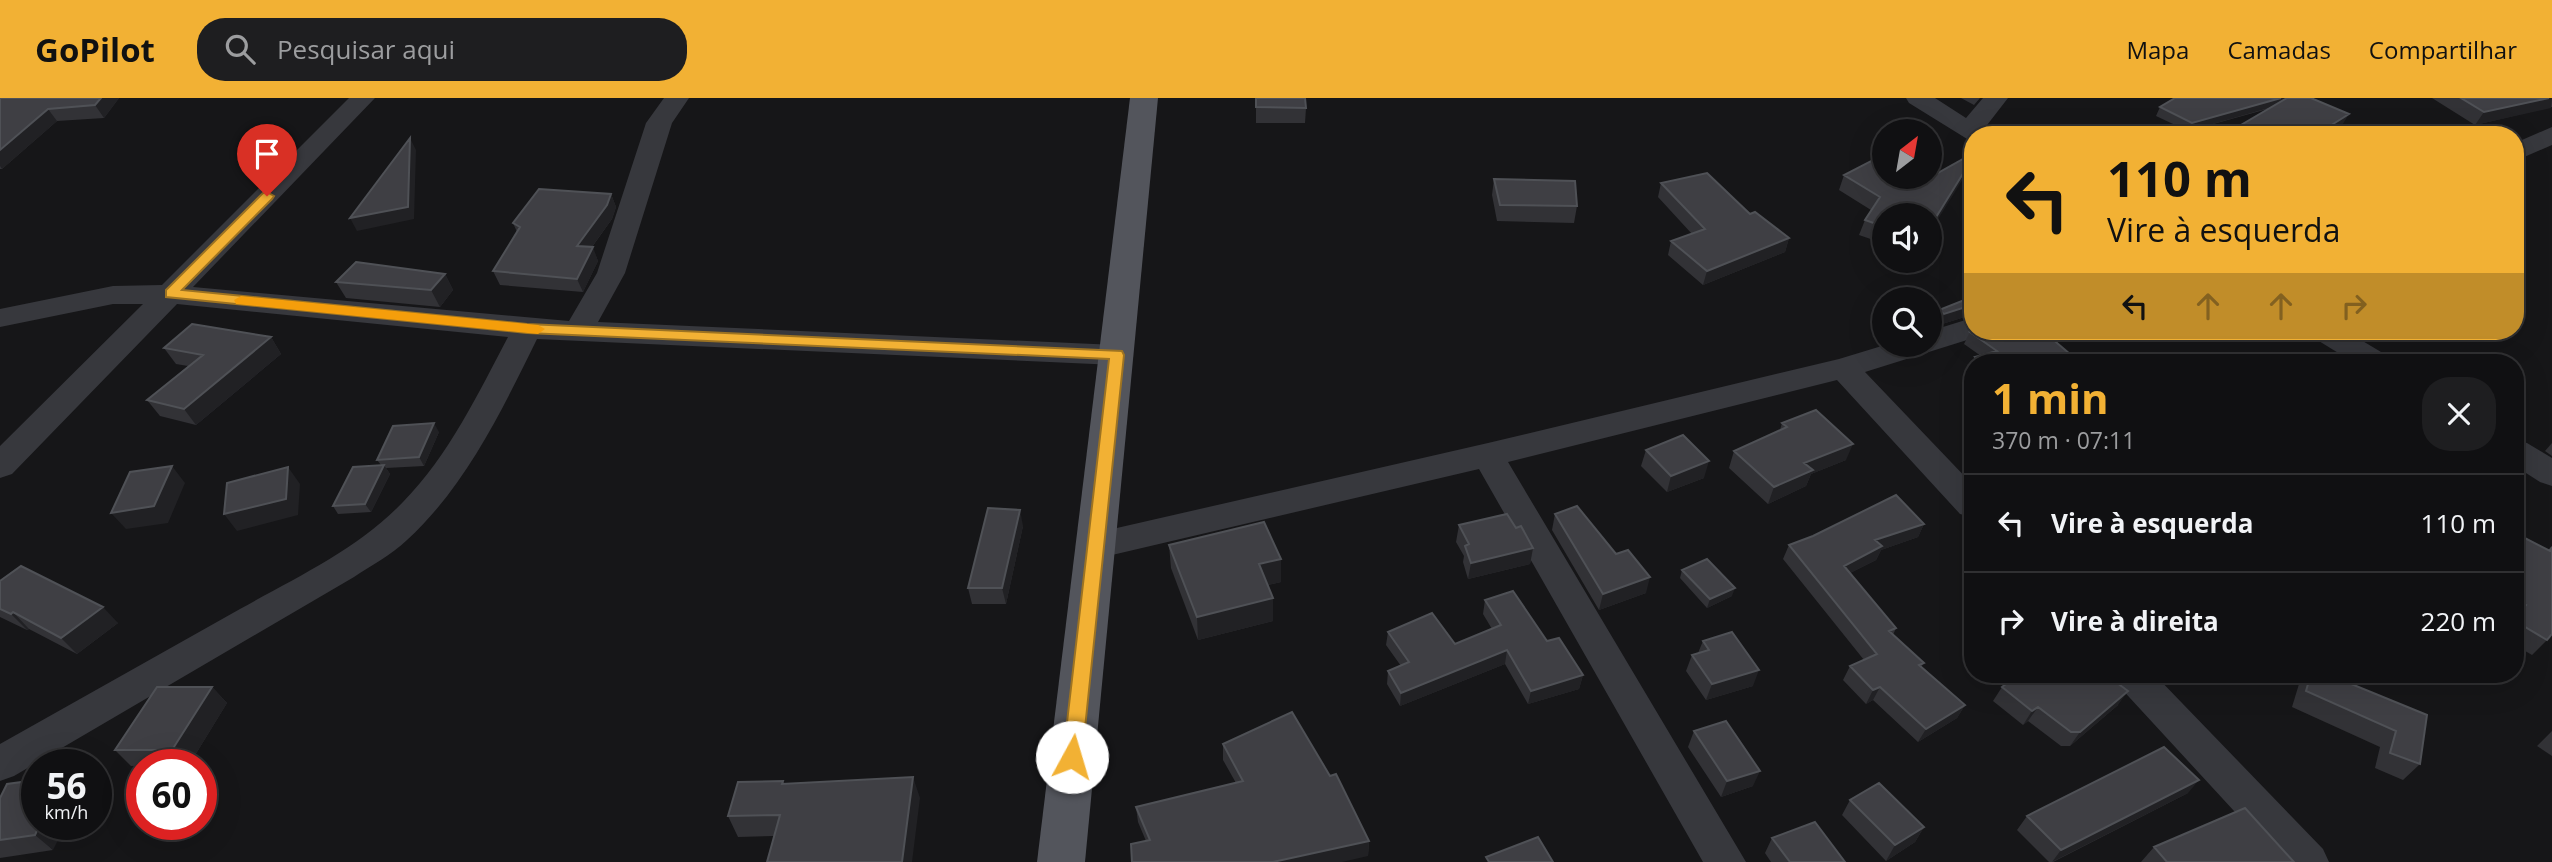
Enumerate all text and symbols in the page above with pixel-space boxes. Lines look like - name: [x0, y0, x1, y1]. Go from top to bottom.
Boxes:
- search box: [197, 18, 687, 81]
- text: GoPilot: [35, 27, 155, 72]
- icon: search: [221, 30, 259, 68]
- text: Pesquisar aqui: [277, 31, 455, 67]
- text: Mapa: [2126, 33, 2189, 66]
- text: Camadas: [2227, 33, 2331, 66]
- text: Compartilhar: [2369, 33, 2517, 66]
- north arrow: [1872, 119, 1942, 189]
- map controls: [1872, 119, 1942, 357]
- pin: [237, 124, 297, 196]
- icon: arrive: [248, 135, 286, 173]
- text: 110 m: [2107, 145, 2252, 211]
- icon: left: [1992, 154, 2083, 245]
- button: sound: [1872, 203, 1942, 273]
- text: Vire à esquerda: [2107, 208, 2340, 251]
- button: search: [1872, 287, 1942, 357]
- icon: left: [2116, 287, 2154, 325]
- icon: ahead: [2189, 287, 2227, 325]
- icon: ahead: [2262, 287, 2300, 325]
- icon: right: [2335, 287, 2373, 325]
- text: 1 min: [1992, 369, 2109, 426]
- button: close: [2422, 377, 2496, 451]
- text: 370 m · 07:11: [1992, 424, 2135, 456]
- icon: left: [1992, 504, 2030, 542]
- text: Vire à esquerda: [2051, 505, 2253, 541]
- text: 110 m: [2421, 505, 2496, 541]
- icon: right: [1992, 602, 2030, 640]
- text: Vire à direita: [2051, 603, 2219, 639]
- text: 220 m: [2421, 603, 2496, 639]
- position arrow: [1035, 720, 1109, 794]
- speed limit sign: 60: [126, 749, 217, 840]
- text: 56: [46, 762, 87, 809]
- text: km/h: [45, 800, 88, 824]

